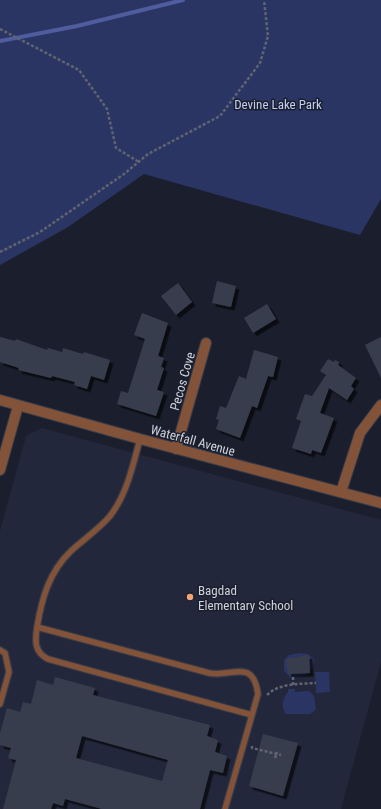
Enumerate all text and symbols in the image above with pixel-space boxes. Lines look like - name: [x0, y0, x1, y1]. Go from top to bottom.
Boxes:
- park label: Devine Lake Park: [234, 97, 322, 112]
- street label: Pecos Cove: [167, 350, 198, 412]
- street label: Waterfall Avenue: [149, 422, 237, 459]
- place label: Bagdad Elementary School: [198, 583, 293, 613]
- marker: Bagdad Elementary School: [185, 592, 195, 602]

